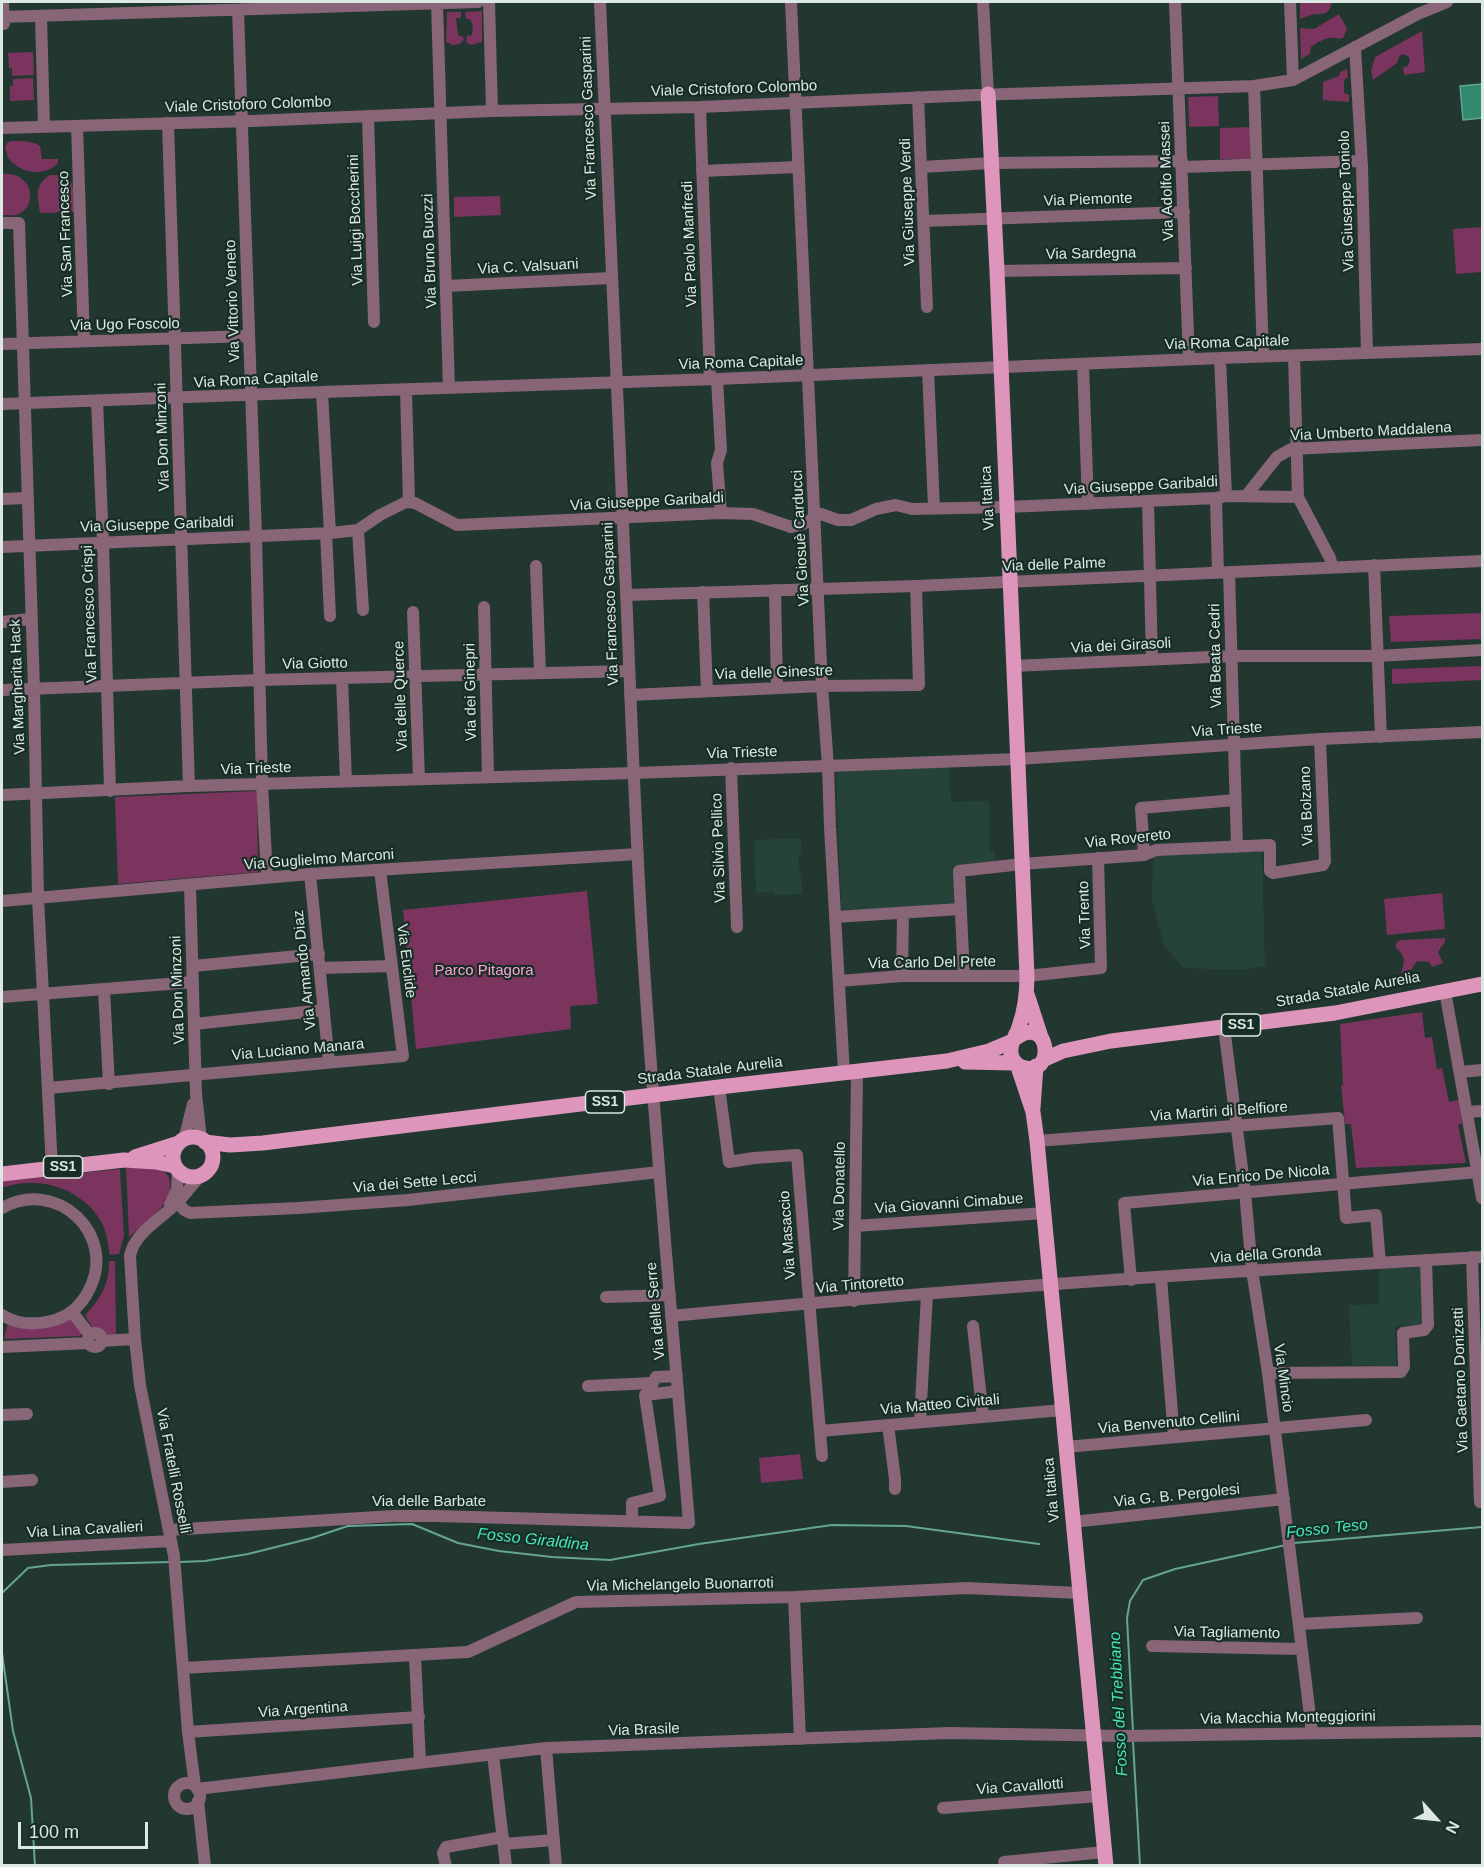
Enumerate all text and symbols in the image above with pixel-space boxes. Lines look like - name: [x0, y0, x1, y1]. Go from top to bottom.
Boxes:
- street label: Via Francesco Gasparini: [577, 36, 601, 200]
- street label: Viale Cristoforo Colombo: [651, 77, 817, 101]
- street label: Viale Cristoforo Colombo: [165, 93, 331, 117]
- street label: Via Adolfo Massei: [1156, 121, 1178, 241]
- street label: Via Giuseppe Toniolo: [1336, 130, 1358, 272]
- street label: Via Giuseppe Verdi: [897, 138, 919, 266]
- street label: Via Luigi Boccherini: [345, 154, 367, 286]
- street label: Via San Francesco: [55, 170, 77, 298]
- street label: Via Paolo Manfredi: [679, 180, 701, 308]
- street label: Via Piemonte: [1043, 189, 1133, 211]
- street label: Via Bruno Buozzi: [419, 193, 441, 309]
- street label: Via Vittorio Veneto: [222, 239, 244, 363]
- street label: Via Sardegna: [1046, 244, 1136, 264]
- street label: Via C. Valsuani: [477, 255, 579, 279]
- street label: Via Ugo Foscolo: [70, 315, 180, 335]
- street label: Via Roma Capitale: [1164, 332, 1290, 354]
- street label: Via Roma Capitale: [678, 352, 804, 374]
- street label: Via Roma Capitale: [193, 368, 319, 392]
- street label: Via Don Minzoni: [152, 382, 174, 492]
- street label: Via Umberto Maddalena: [1290, 419, 1452, 445]
- street label: Via Italica: [977, 465, 999, 531]
- street label: Via Giosuè Carducci: [788, 469, 814, 607]
- street label: Via Giuseppe Garibaldi: [1064, 473, 1218, 499]
- street label: Via Giuseppe Garibaldi: [570, 489, 724, 515]
- street label: Via Giuseppe Garibaldi: [80, 513, 234, 537]
- street label: Via Francesco Gasparini: [599, 522, 623, 686]
- street label: Via Francesco Crispi: [79, 545, 101, 683]
- street label: Via delle Palme: [1002, 554, 1106, 576]
- street label: Via Beata Cedri: [1206, 603, 1226, 709]
- street label: Via Margherita Hack: [7, 619, 29, 755]
- street label: Via dei Girasoli: [1070, 634, 1172, 658]
- street label: Via delle Querce: [390, 640, 412, 752]
- street label: Via dei Ginepri: [461, 643, 481, 741]
- street label: Via Giotto: [282, 654, 348, 674]
- street label: Via delle Ginestre: [715, 662, 833, 684]
- street label: Via Trieste: [1191, 719, 1263, 741]
- street label: Via Trieste: [706, 743, 778, 763]
- street label: Via Trieste: [220, 759, 292, 779]
- street label: Via Bolzano: [1297, 766, 1317, 846]
- street label: Via Silvio Pellico: [708, 793, 730, 903]
- street label: Via Rovereto: [1084, 826, 1172, 852]
- street label: Via Guglielmo Marconi: [243, 846, 395, 874]
- street label: Via Trento: [1075, 881, 1095, 949]
- street label: Via Armando Diaz: [290, 909, 320, 1031]
- street label: Via Euclide: [393, 923, 419, 999]
- street label: Via Don Minzoni: [167, 935, 189, 1045]
- street label: Via Carlo Del Prete: [868, 953, 996, 973]
- park label: Parco Pitagora: [434, 962, 534, 980]
- street label: Strada Statale Aurelia: [1275, 968, 1421, 1012]
- road number: SS1: [1222, 1014, 1260, 1036]
- street label: Via Luciano Manara: [231, 1035, 365, 1065]
- street label: Strada Statale Aurelia: [636, 1053, 784, 1089]
- road number: SS1: [586, 1091, 624, 1113]
- street label: Via Martiri di Belfiore: [1149, 1098, 1289, 1126]
- street label: Via Donatello: [830, 1141, 850, 1231]
- road number: SS1: [44, 1156, 82, 1178]
- street label: Via Enrico De Nicola: [1192, 1161, 1330, 1191]
- street label: Via dei Sette Lecci: [352, 1169, 478, 1197]
- street label: Via Masaccio: [776, 1190, 800, 1280]
- street label: Via Giovanni Cimabue: [874, 1190, 1024, 1218]
- street label: Via della Gronda: [1210, 1242, 1322, 1268]
- street label: Via delle Serre: [643, 1261, 669, 1361]
- street label: Via Tintoretto: [815, 1272, 905, 1298]
- street label: Via Gaetano Donizetti: [1449, 1307, 1473, 1453]
- street label: Via Mincio: [1269, 1343, 1297, 1413]
- street label: Via Matteo Civitali: [880, 1391, 1000, 1419]
- street label: Via Fratelli Rosselli: [152, 1407, 194, 1535]
- street label: Via Benvenuto Cellini: [1097, 1408, 1241, 1438]
- street label: Via Italica: [1040, 1457, 1064, 1523]
- street label: Via G. B. Pergolesi: [1113, 1480, 1241, 1512]
- street label: Via delle Barbate: [372, 1493, 486, 1511]
- water label: Fosso Teso: [1285, 1515, 1369, 1543]
- street label: Via Lina Cavalieri: [26, 1518, 144, 1542]
- water label: Fosso Giraldina: [476, 1525, 590, 1555]
- street label: Via Michelangelo Buonarroti: [586, 1574, 774, 1596]
- street label: Via Tagliamento: [1174, 1623, 1280, 1643]
- water label: Fosso del Trebbiano: [1106, 1631, 1132, 1777]
- street label: Via Argentina: [258, 1698, 348, 1722]
- street label: Via Macchia Monteggiorini: [1200, 1707, 1376, 1729]
- street label: Via Brasile: [608, 1720, 680, 1740]
- street label: Via Cavallotti: [976, 1775, 1064, 1799]
- north arrow: [1406, 1789, 1466, 1849]
- scale bar: [21, 1810, 152, 1848]
- text: N: [1442, 1818, 1463, 1836]
- text: 100 m: [29, 1822, 79, 1842]

